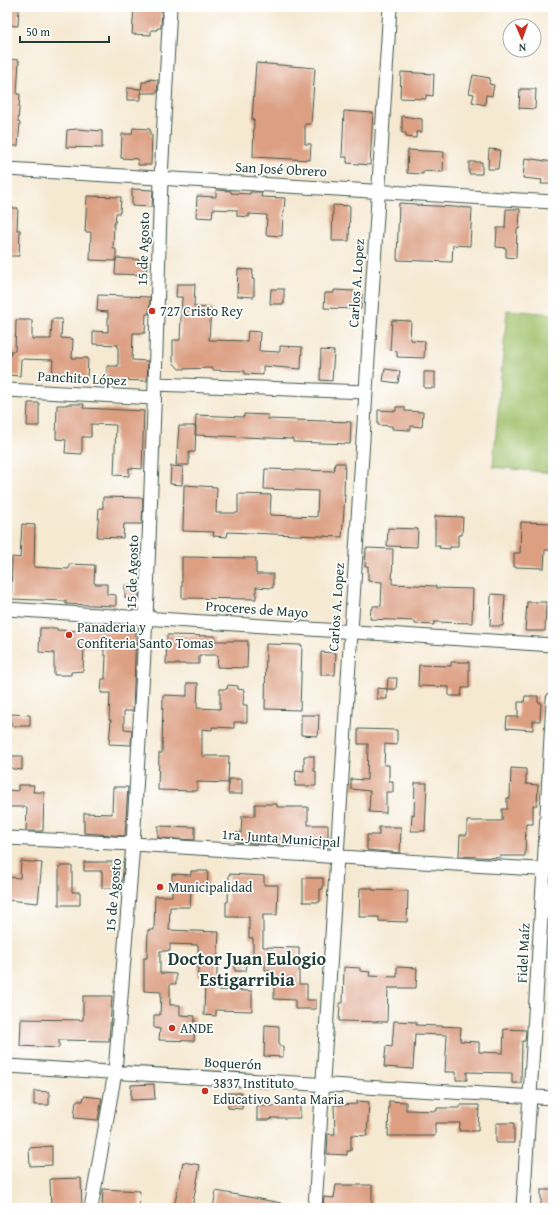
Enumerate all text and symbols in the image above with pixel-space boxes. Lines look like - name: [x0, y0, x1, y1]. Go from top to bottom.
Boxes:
- scale bar: [20, 18, 109, 44]
- north arrow: [502, 18, 542, 58]
- text: 50 m: [26, 23, 50, 40]
- text: N: [518, 40, 526, 56]
- street label: San José Obrero: [235, 157, 327, 181]
- street label: 15 de Agosto: [132, 212, 154, 286]
- street label: Carlos A. Lopez: [343, 238, 369, 328]
- place label: 727 Cristo Rey: [160, 301, 243, 321]
- marker: 727 Cristo Rey: [147, 306, 157, 316]
- street label: Panchito López: [37, 366, 127, 390]
- street label: 15 de Agosto: [121, 535, 143, 609]
- street label: Carlos A. Lopez: [323, 562, 349, 652]
- street label: Proceres de Mayo: [205, 595, 309, 623]
- place label: Panaderia y Confiteria Santo Tomas: [77, 617, 214, 653]
- marker: Panaderia y Confiteria Santo Tomas: [64, 630, 74, 640]
- street label: 1ra. Junta Municipal: [221, 824, 341, 852]
- street label: 15 de Agosto: [100, 857, 126, 933]
- place label: Municipalidad: [168, 877, 253, 897]
- marker: Municipalidad: [155, 882, 165, 892]
- street label: Fidel Maíz: [511, 923, 535, 983]
- district label: Doctor Juan Eulogio Estigarribia: [168, 945, 327, 993]
- place label: ANDE: [180, 1018, 213, 1038]
- marker: ANDE: [167, 1023, 177, 1033]
- street label: Boquerón: [204, 1052, 262, 1074]
- place label: 3837 Instituto Educativo Santa Maria: [213, 1073, 344, 1109]
- marker: 3837 Instituto Educativo Santa Maria: [200, 1086, 210, 1096]

